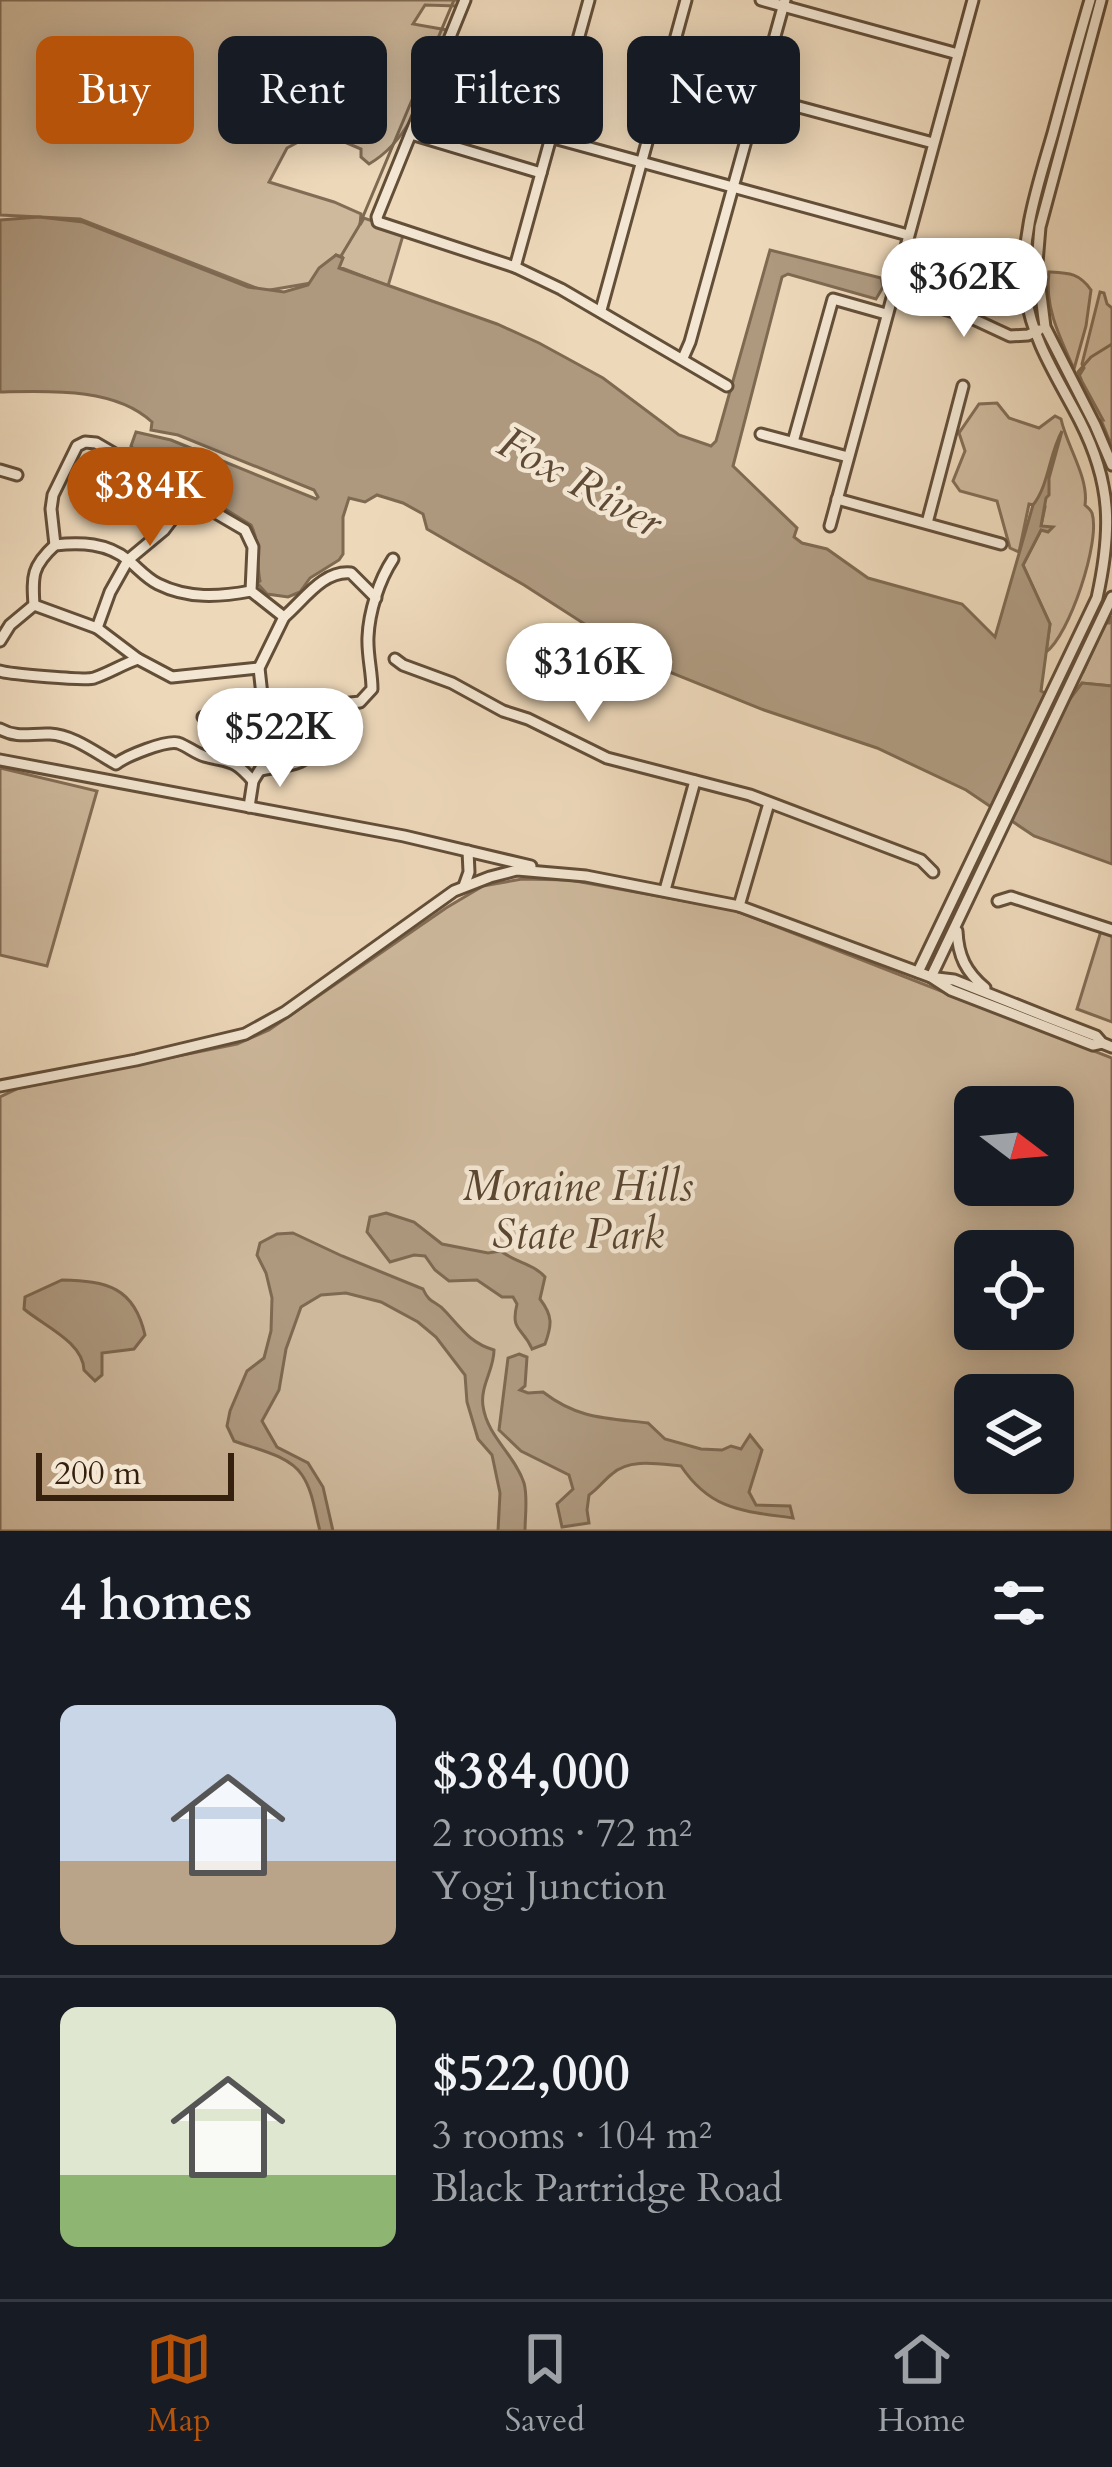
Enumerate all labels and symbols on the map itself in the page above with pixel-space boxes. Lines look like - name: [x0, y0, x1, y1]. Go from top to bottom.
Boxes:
- pin: $362K: [880, 238, 1048, 340]
- water label: Fox River: [487, 412, 674, 553]
- pin: $384K: [66, 447, 234, 549]
- pin: $316K: [505, 623, 673, 725]
- pin: $522K: [196, 688, 364, 790]
- north arrow: [954, 1086, 1074, 1206]
- park label: Moraine Hills State Park: [463, 1158, 693, 1263]
- scale bar: [36, 1447, 234, 1500]

